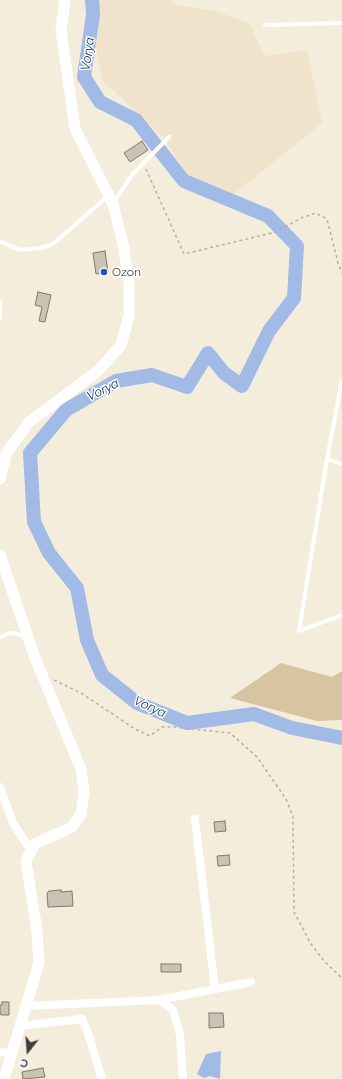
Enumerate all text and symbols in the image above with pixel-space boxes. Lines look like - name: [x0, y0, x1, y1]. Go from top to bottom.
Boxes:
- water label: Vorya: [78, 36, 98, 72]
- place label: Ozon: [112, 265, 141, 279]
- marker: Ozon: [99, 267, 109, 277]
- water label: Vorya: [84, 376, 122, 404]
- water label: Vorya: [131, 693, 169, 721]
- north arrow: [8, 1031, 48, 1071]
- text: С: [19, 1056, 30, 1070]

